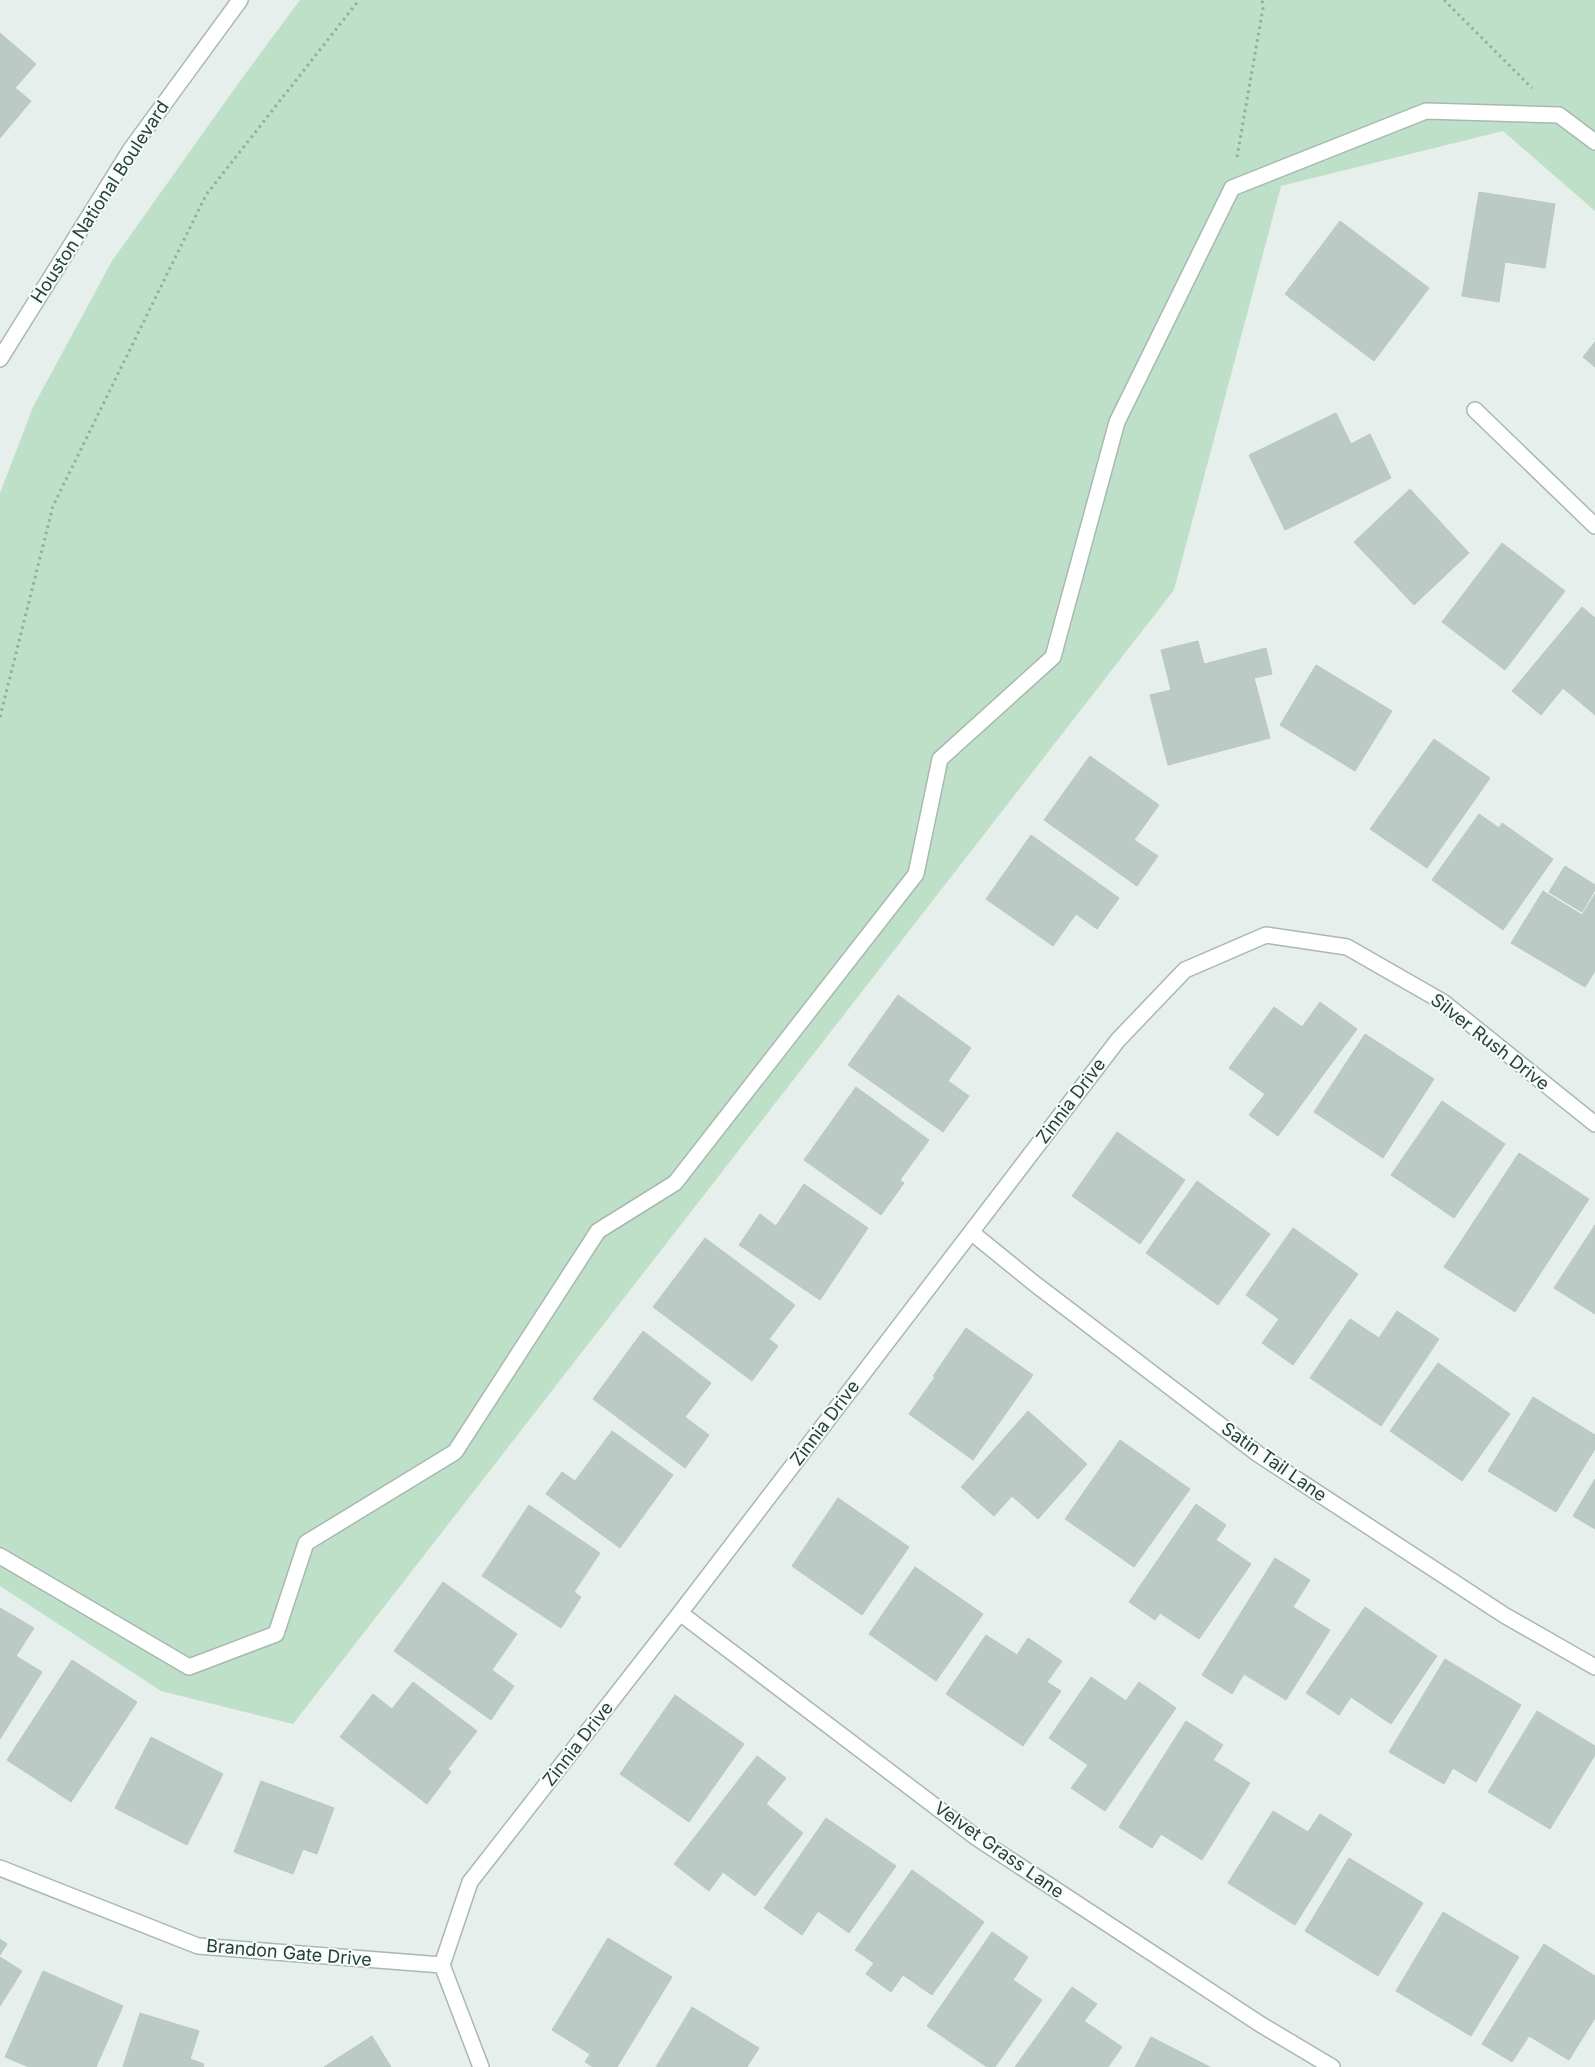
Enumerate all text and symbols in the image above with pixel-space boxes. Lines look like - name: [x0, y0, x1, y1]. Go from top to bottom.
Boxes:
- street label: Houston National Boulevard: [26, 97, 173, 307]
- street label: Silver Rush Drive: [1427, 989, 1554, 1094]
- street label: Zinnia Drive: [1032, 1054, 1109, 1147]
- street label: Zinnia Drive: [786, 1376, 863, 1469]
- street label: Satin Tail Lane: [1218, 1418, 1331, 1506]
- street label: Zinnia Drive: [538, 1697, 617, 1790]
- street label: Velvet Grass Lane: [930, 1797, 1068, 1902]
- street label: Brandon Gate Drive: [205, 1935, 373, 1970]

